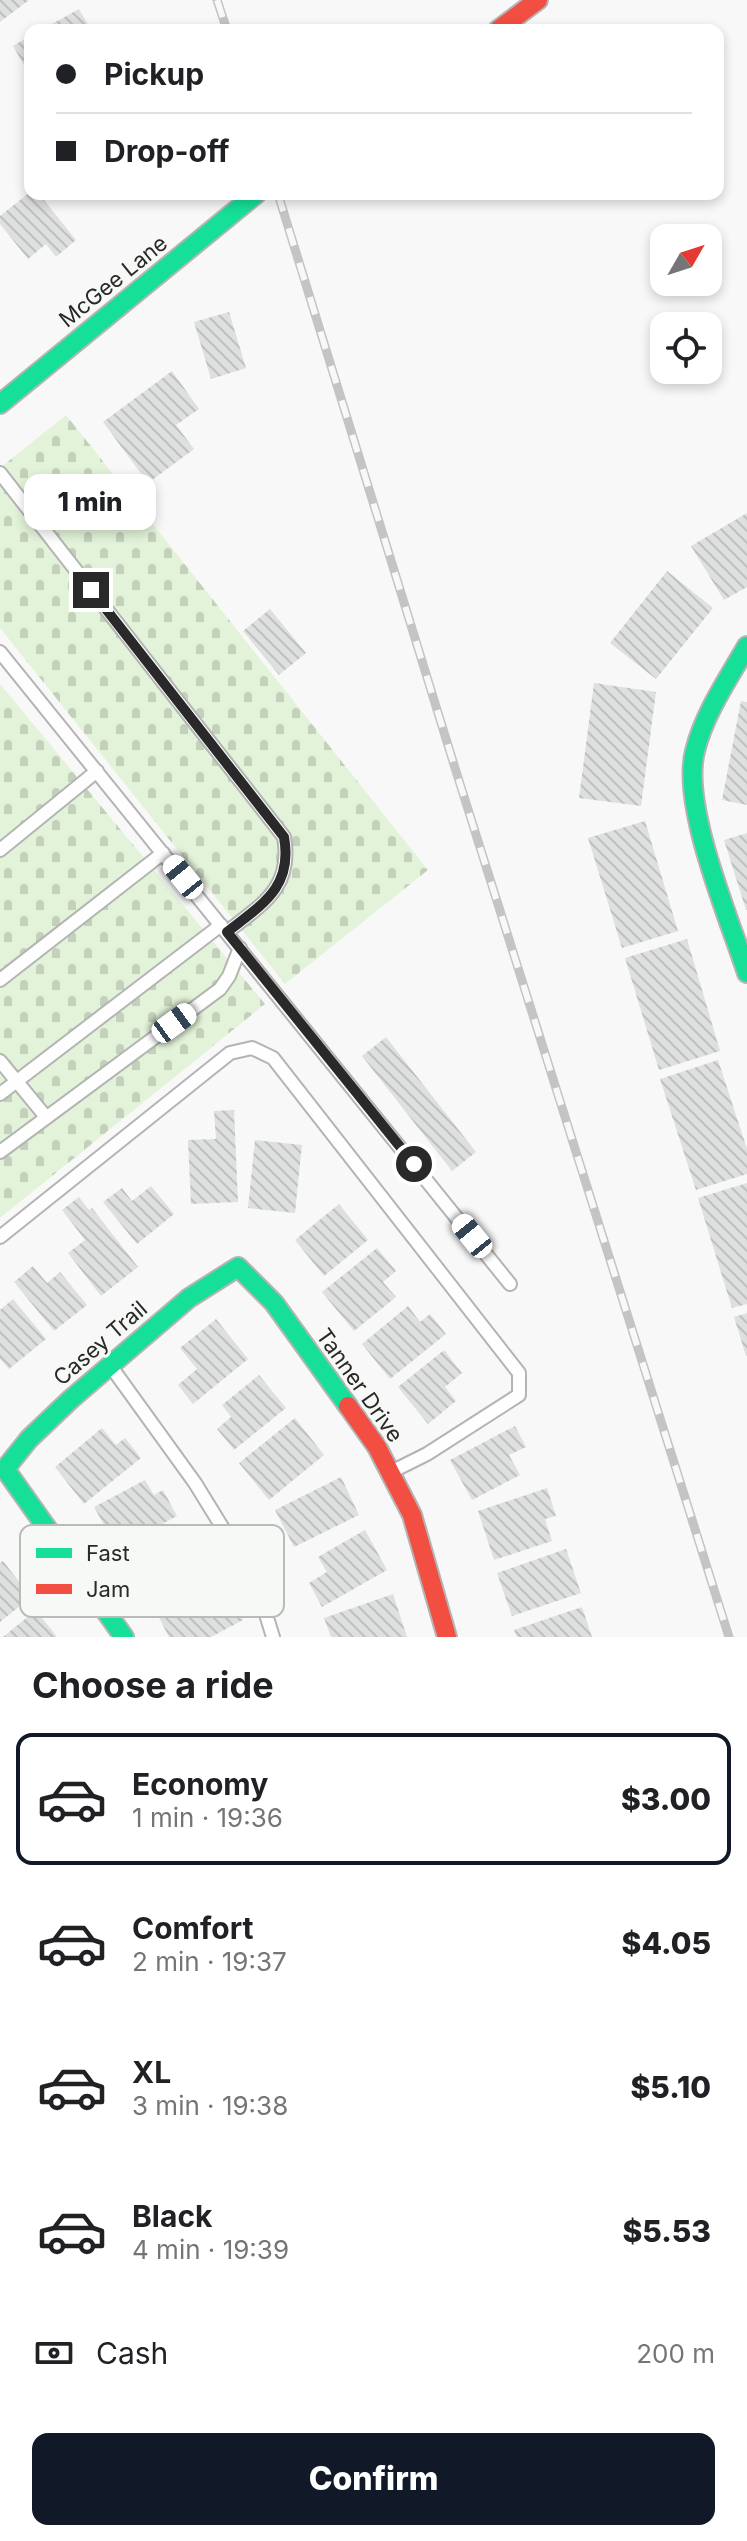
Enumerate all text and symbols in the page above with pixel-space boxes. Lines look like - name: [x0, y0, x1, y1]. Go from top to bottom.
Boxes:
- text: Pickup: [104, 56, 204, 92]
- text: Drop-off: [104, 133, 230, 169]
- north arrow: [650, 224, 722, 296]
- map controls: [650, 224, 722, 384]
- street label: McGee Lane: [54, 230, 172, 332]
- button: locate: [650, 312, 722, 384]
- callout: 1 min: [25, 474, 157, 530]
- text: 1 min: [57, 486, 123, 517]
- route end: [73, 572, 109, 608]
- car: [159, 851, 207, 903]
- car: [148, 999, 200, 1047]
- route start: [396, 1146, 432, 1182]
- car: [448, 1210, 496, 1262]
- street label: Casey Trail: [48, 1295, 152, 1391]
- street label: Tanner Drive: [311, 1323, 409, 1447]
- legend: [20, 1525, 284, 1617]
- text: Fast: [86, 1540, 130, 1566]
- text: Jam: [86, 1576, 130, 1602]
- text: Choose a ride: [32, 1663, 274, 1707]
- icon: car: [36, 1763, 108, 1835]
- text: Economy: [132, 1766, 268, 1802]
- text: $3.00: [621, 1781, 711, 1817]
- text: 1 min · 19:36: [132, 1802, 283, 1833]
- icon: car: [36, 1907, 108, 1979]
- text: Comfort: [132, 1910, 253, 1946]
- text: $4.05: [622, 1925, 711, 1961]
- text: 2 min · 19:37: [132, 1946, 287, 1977]
- icon: car: [36, 2051, 108, 2123]
- text: XL: [132, 2054, 171, 2090]
- text: $5.10: [630, 2069, 711, 2105]
- text: 3 min · 19:38: [132, 2090, 288, 2121]
- icon: car: [36, 2195, 108, 2267]
- text: Black: [132, 2198, 212, 2234]
- text: $5.53: [623, 2213, 711, 2249]
- text: 4 min · 19:39: [132, 2234, 289, 2265]
- icon: cash: [32, 2331, 76, 2375]
- text: Cash: [96, 2335, 168, 2371]
- text: 200 m: [636, 2338, 715, 2369]
- button: Confirm: [32, 2433, 715, 2525]

